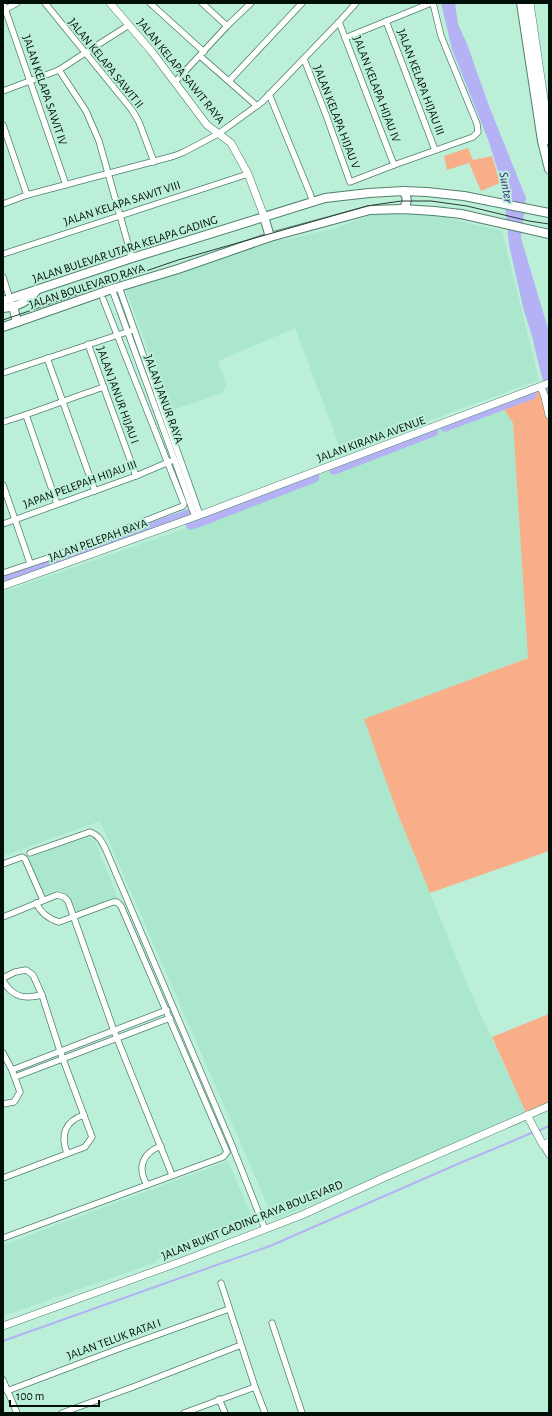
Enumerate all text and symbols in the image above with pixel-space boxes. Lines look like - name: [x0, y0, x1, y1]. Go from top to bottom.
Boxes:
- street label: JALAN KELAPA SAWIT II: [66, 16, 146, 110]
- street label: JALAN KELAPA SAWIT RAYA: [135, 16, 227, 126]
- street label: JALAN KELAPA HIJAU III: [395, 27, 447, 137]
- street label: JALAN KELAPA SAWIT IV: [21, 34, 70, 147]
- street label: JALAN KELAPA HIJAU IV: [351, 34, 403, 144]
- street label: JALAN KELAPA HIJAU V: [312, 64, 362, 171]
- water label: Sunter: [496, 171, 515, 205]
- street label: JALAN KELAPA SAWIT VIII: [62, 178, 182, 228]
- street label: JALAN BULEVAR UTARA KELAPA GADING: [31, 213, 219, 285]
- street label: JALAN BOULEVARD RAYA: [28, 262, 146, 310]
- street label: JALAN JANUR HIJAU I: [95, 345, 141, 445]
- street label: JALAN JANUR RAYA: [142, 353, 186, 445]
- street label: JALAN KIRANA AVENUE: [315, 414, 427, 464]
- street label: JAPAN PELEPAH HIJAU III: [22, 458, 138, 510]
- street label: JALAN PELEPAH RAYA: [47, 517, 149, 563]
- street label: JALAN BUKIT GADING RAYA BOULEVARD: [160, 1178, 345, 1262]
- street label: JALAN TELUK RATAI I: [65, 1316, 163, 1362]
- scale bar: [10, 1382, 99, 1408]
- text: 100 m: [16, 1390, 44, 1402]

